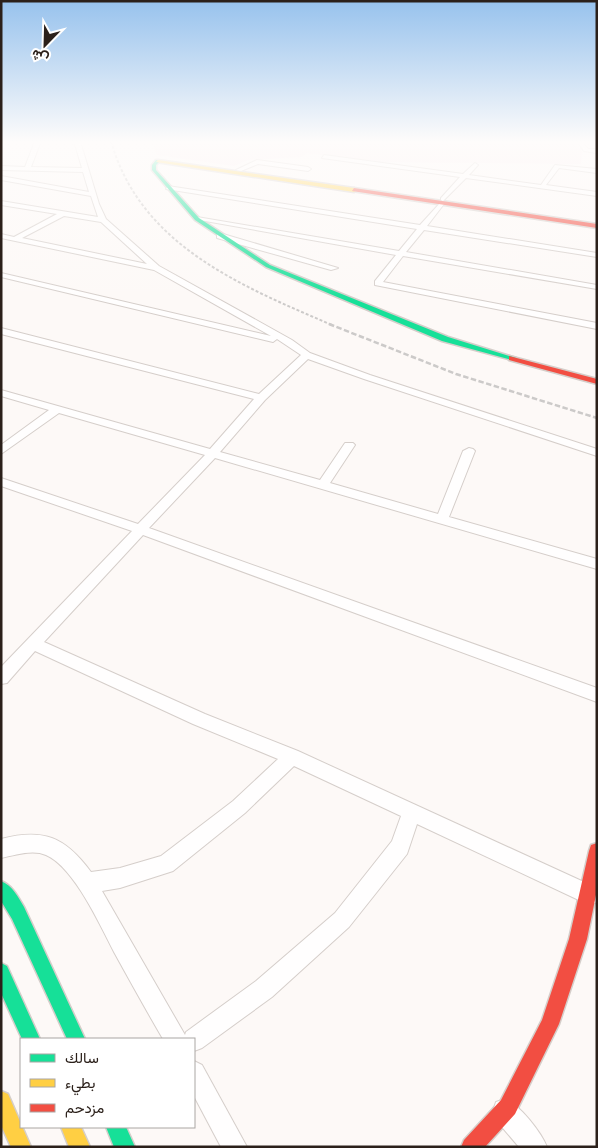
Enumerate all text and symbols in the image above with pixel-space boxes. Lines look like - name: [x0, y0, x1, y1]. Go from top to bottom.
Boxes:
- north arrow: [20, 20, 70, 70]
- text: ش: [29, 45, 51, 69]
- legend: [20, 1038, 195, 1128]
- text: سالك: [65, 1048, 99, 1067]
- text: بطيء: [65, 1073, 95, 1096]
- text: مزدحم: [65, 1098, 104, 1118]

